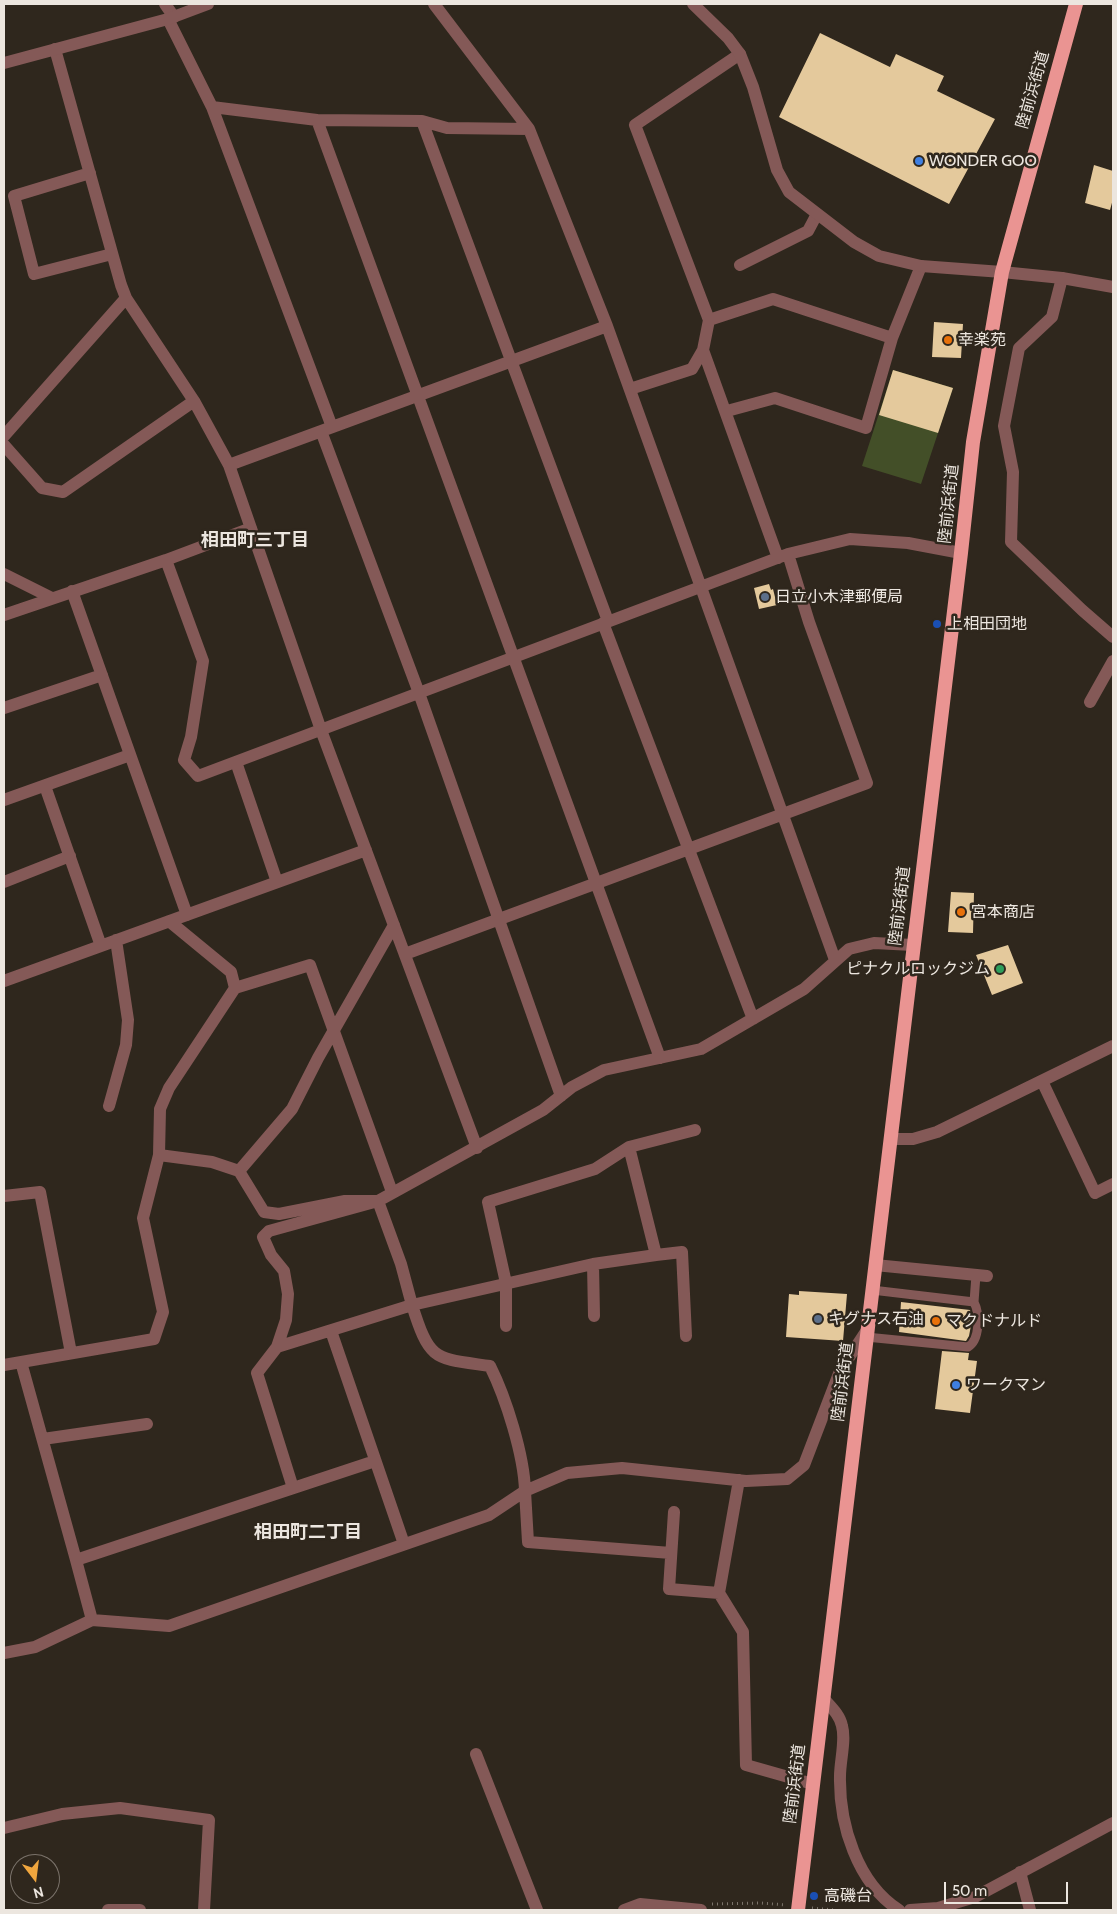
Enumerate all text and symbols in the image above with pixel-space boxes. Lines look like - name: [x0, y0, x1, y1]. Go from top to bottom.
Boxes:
- street label: 陸前浜街道: [1013, 49, 1053, 131]
- place label: WONDER GOO: [929, 151, 1037, 171]
- marker: WONDER GOO: [913, 155, 925, 167]
- place label: 幸楽苑: [958, 330, 1006, 350]
- marker: 幸楽苑: [942, 334, 954, 346]
- street label: 陸前浜街道: [935, 463, 963, 545]
- district label: 相田町三丁目: [201, 530, 309, 552]
- place label: 日立小木津郵便局: [775, 587, 903, 607]
- marker: 日立小木津郵便局: [759, 591, 771, 603]
- place label: 上相田団地: [947, 614, 1027, 634]
- marker: 上相田団地: [931, 618, 943, 630]
- street label: 陸前浜街道: [886, 865, 914, 947]
- place label: 宮本商店: [971, 902, 1035, 922]
- marker: 宮本商店: [955, 906, 967, 918]
- place label: ピナクルロックジム: [846, 959, 990, 979]
- marker: ピナクルロックジム: [994, 963, 1006, 975]
- place label: キグナス石油: [828, 1309, 924, 1329]
- place label: マクドナルド: [946, 1311, 1042, 1331]
- marker: キグナス石油: [812, 1313, 824, 1325]
- marker: マクドナルド: [930, 1315, 942, 1327]
- street label: 陸前浜街道: [829, 1341, 857, 1423]
- place label: ワークマン: [966, 1375, 1046, 1395]
- marker: ワークマン: [950, 1379, 962, 1391]
- district label: 相田町二丁目: [254, 1522, 362, 1544]
- street label: 陸前浜街道: [781, 1743, 809, 1825]
- north arrow: [10, 1854, 60, 1904]
- scale bar: [947, 1872, 1071, 1904]
- text: 50 m: [952, 1882, 987, 1900]
- text: N: [32, 1883, 46, 1902]
- place label: 高磯台: [824, 1886, 872, 1906]
- marker: 高磯台: [808, 1890, 820, 1902]

